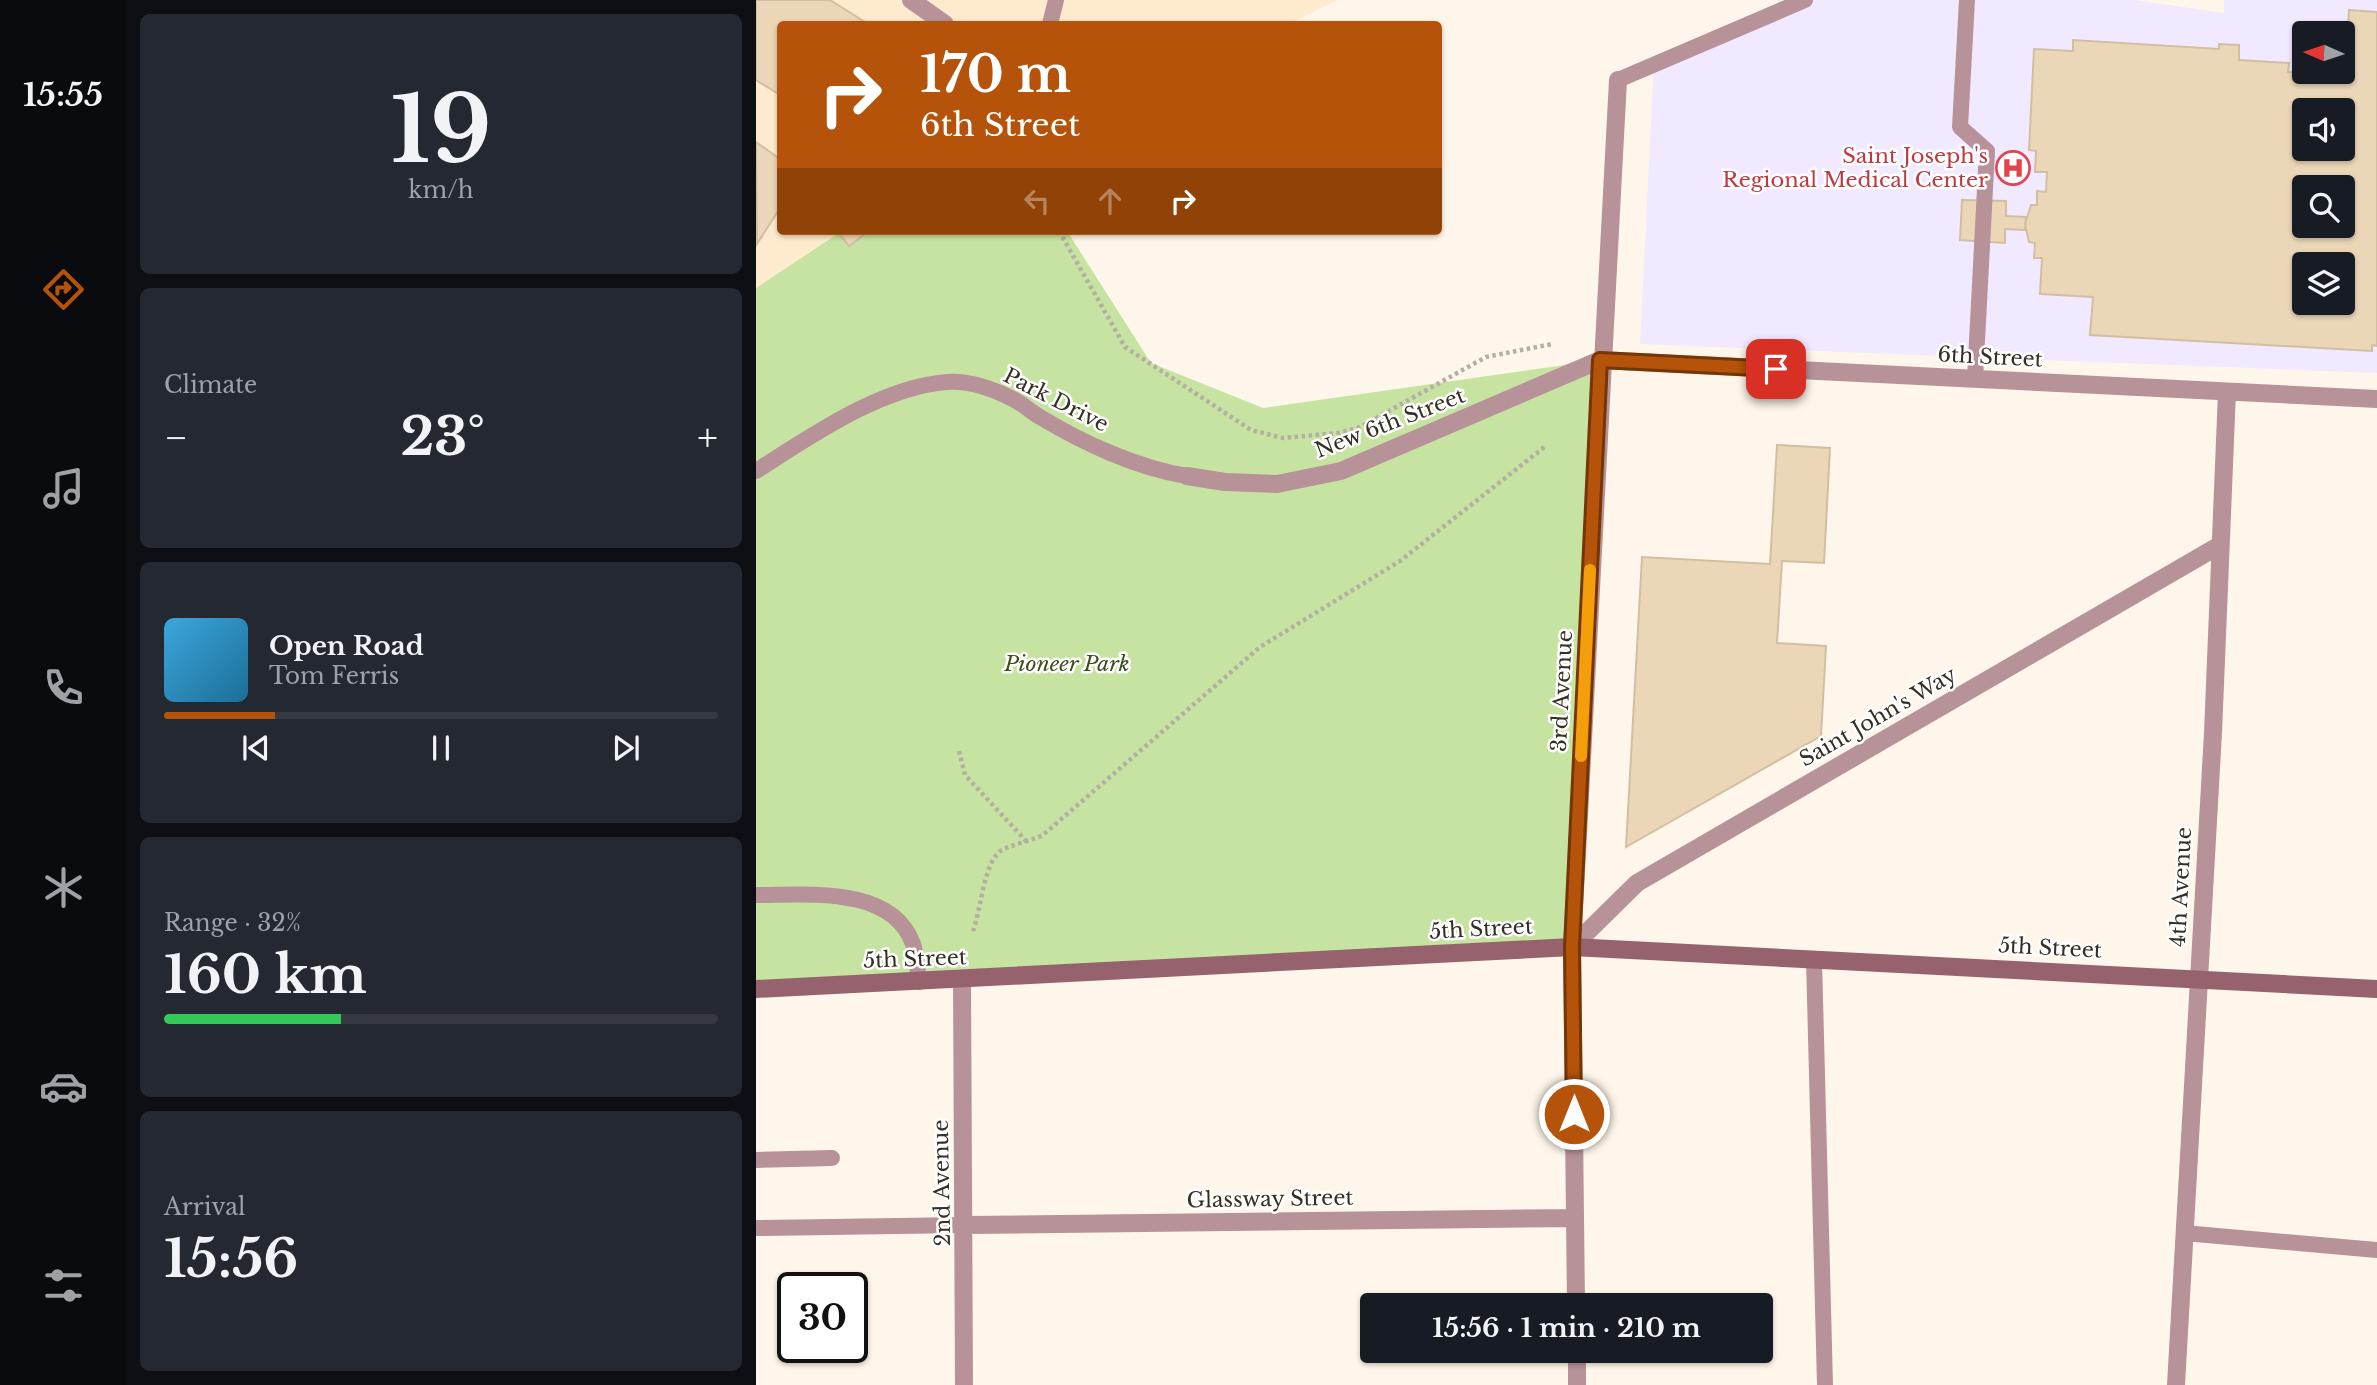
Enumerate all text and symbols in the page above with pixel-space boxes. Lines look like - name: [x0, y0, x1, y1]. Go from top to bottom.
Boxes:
- north arrow: [2292, 21, 2356, 84]
- map controls: [2292, 21, 2355, 315]
- text: 170 m: [920, 44, 1071, 105]
- icon: right: [805, 49, 896, 140]
- text: 19: [390, 74, 492, 187]
- text: 15:55: [23, 75, 103, 115]
- button: sound: [2292, 98, 2355, 161]
- text: 6th Street: [920, 105, 1080, 145]
- place label: Saint Joseph's Regional Medical Center: [1722, 143, 1988, 193]
- hospital icon: Saint Joseph's Regional Medical Center: [1994, 149, 2032, 187]
- button: search: [2292, 175, 2355, 238]
- text: km/h: [408, 176, 474, 204]
- icon: left: [1018, 182, 1056, 220]
- icon: ahead: [1091, 182, 1129, 220]
- icon: right: [1164, 182, 1202, 220]
- button: layers: [2292, 252, 2355, 315]
- icon: directions: [39, 265, 88, 314]
- pin: [1746, 339, 1806, 399]
- street label: 6th Street: [1937, 341, 2043, 373]
- icon: arrive: [1757, 350, 1795, 388]
- street label: Park Drive: [999, 362, 1113, 438]
- text: Climate: [164, 371, 257, 399]
- street label: New 6th Street: [1311, 382, 1469, 464]
- text: 23°: [400, 405, 485, 469]
- text: −: [164, 414, 188, 461]
- text: +: [697, 414, 718, 461]
- icon: music: [39, 464, 88, 513]
- street label: 3rd Avenue: [1546, 629, 1578, 753]
- text: Open Road: [269, 630, 424, 662]
- park label: Pioneer Park: [1003, 651, 1130, 677]
- street label: Saint John's Way: [1795, 661, 1962, 773]
- text: Tom Ferris: [269, 662, 399, 690]
- icon: phone: [39, 663, 88, 712]
- icon: previous: [237, 729, 275, 767]
- icon: pause: [422, 729, 460, 767]
- icon: next: [607, 729, 645, 767]
- street label: 4th Avenue: [2165, 826, 2197, 948]
- icon: climate: [39, 863, 88, 912]
- text: Range · 32%: [164, 909, 301, 937]
- street label: 5th Street: [1429, 913, 1533, 945]
- street label: 5th Street: [1998, 932, 2102, 964]
- text: 160 km: [164, 943, 367, 1007]
- street label: 5th Street: [863, 944, 967, 974]
- icon: car: [39, 1062, 88, 1111]
- position arrow: [1537, 1077, 1611, 1151]
- street label: 2nd Avenue: [928, 1119, 956, 1247]
- street label: Glassway Street: [1187, 1185, 1354, 1213]
- text: Arrival: [164, 1193, 245, 1221]
- text: 15:56: [164, 1227, 298, 1291]
- icon: filters: [39, 1261, 88, 1310]
- speed limit sign: 30: [777, 1272, 868, 1363]
- text: 15:56 · 1 min · 210 m: [1432, 1312, 1701, 1344]

